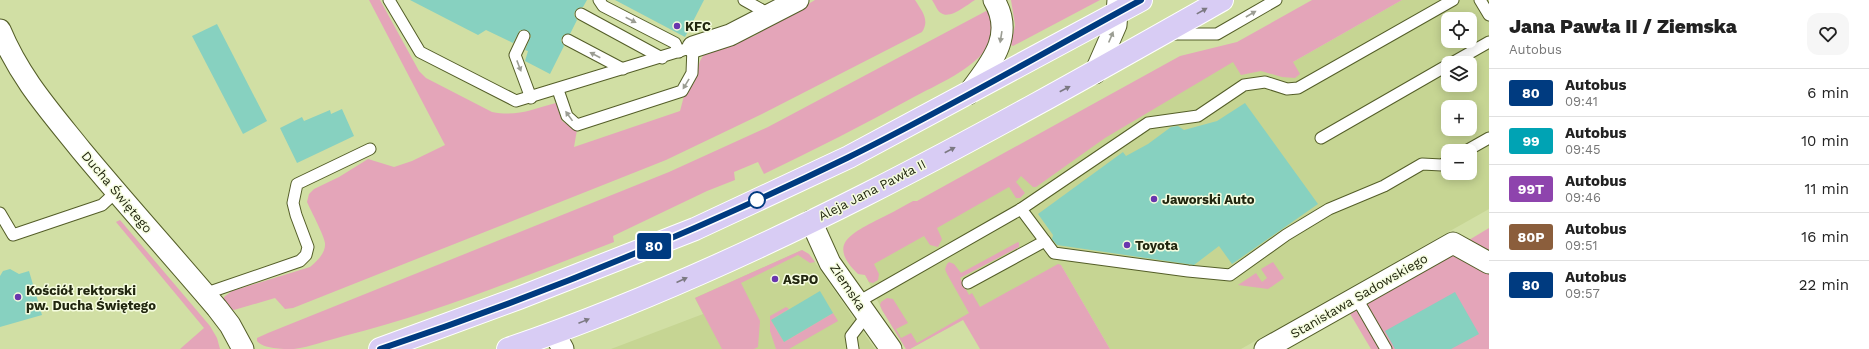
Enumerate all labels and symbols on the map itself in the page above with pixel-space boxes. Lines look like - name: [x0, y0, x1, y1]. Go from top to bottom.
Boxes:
- one-way arrow: [1196, 8, 1208, 15]
- one-way arrow: [1245, 11, 1257, 18]
- one-way arrow: [625, 17, 637, 23]
- place label: KFC: [685, 19, 711, 34]
- marker: KFC: [672, 21, 682, 31]
- one-way arrow: [998, 31, 1004, 43]
- one-way arrow: [1108, 32, 1114, 43]
- one-way arrow: [589, 52, 601, 58]
- one-way arrow: [517, 61, 523, 73]
- one-way arrow: [682, 78, 689, 90]
- one-way arrow: [1059, 86, 1070, 92]
- one-way arrow: [565, 110, 573, 121]
- one-way arrow: [944, 147, 956, 153]
- street label: Ducha Świętego: [79, 148, 156, 236]
- street label: Aleja Jana Pawła II: [816, 156, 928, 224]
- unlabelled marker: [748, 191, 766, 209]
- place label: Jaworski Auto: [1162, 192, 1255, 207]
- marker: Jaworski Auto: [1149, 194, 1159, 204]
- line badge: 80: [636, 233, 672, 259]
- place label: Toyota: [1135, 238, 1178, 253]
- marker: Toyota: [1122, 240, 1132, 250]
- street label: Stanisława Sadowskiego: [1288, 250, 1430, 341]
- street label: Ziemska: [827, 261, 869, 314]
- place label: ASPO: [783, 272, 818, 287]
- marker: ASPO: [770, 274, 780, 284]
- one-way arrow: [676, 277, 688, 284]
- place label: Kościół rektorski pw. Ducha Świętego: [26, 283, 156, 313]
- marker: Kościół rektorski pw. Ducha Świętego: [13, 292, 23, 302]
- one-way arrow: [578, 318, 590, 324]

